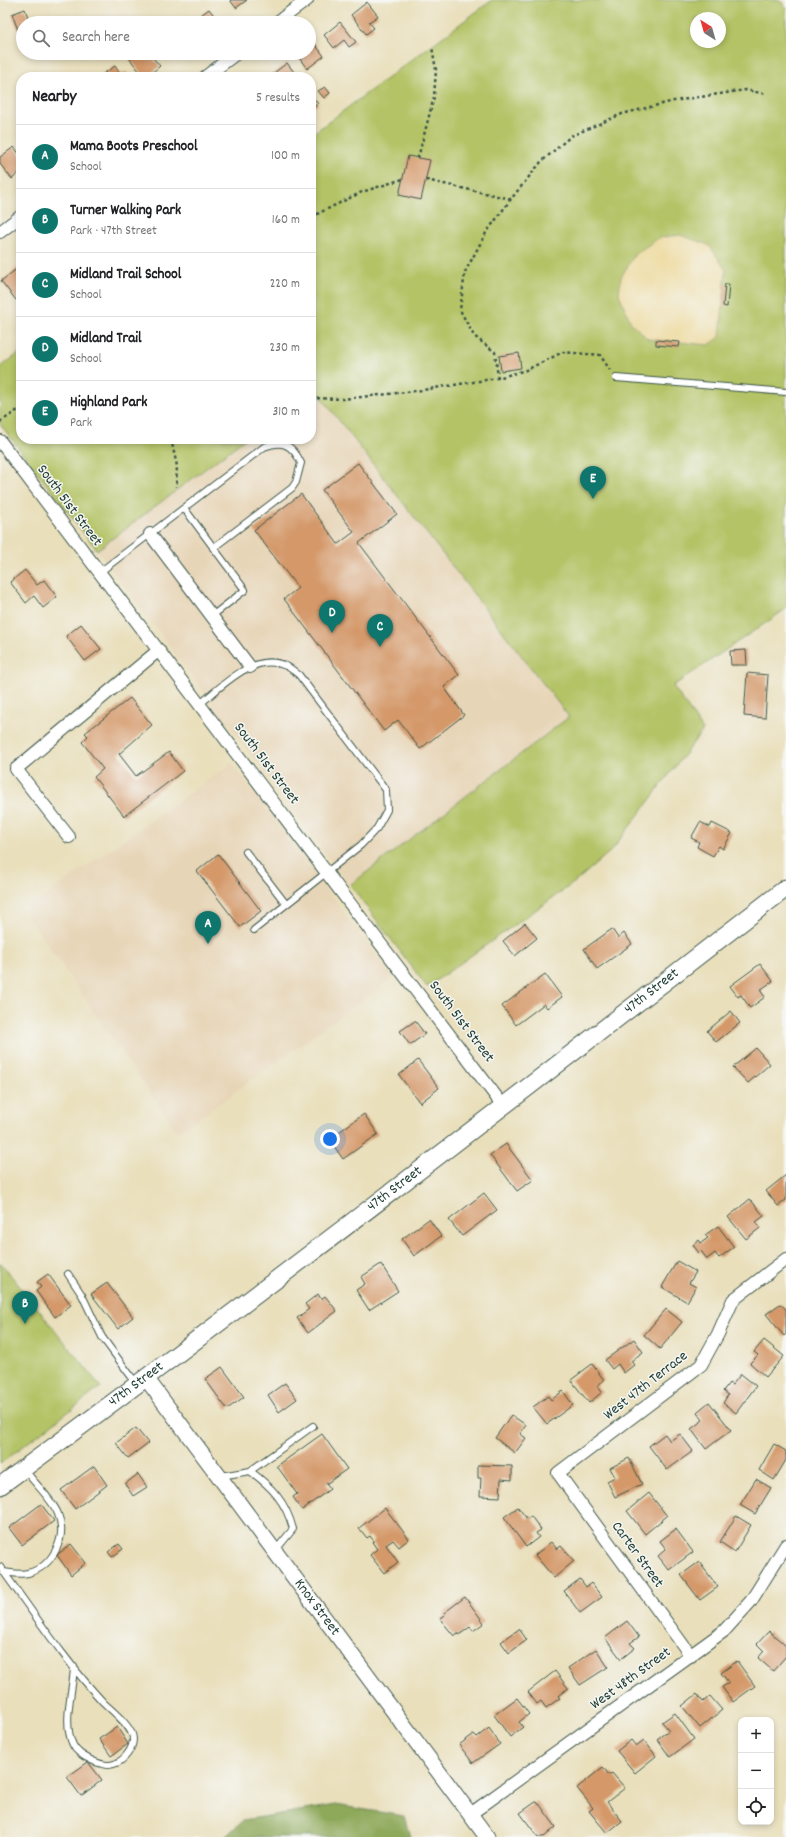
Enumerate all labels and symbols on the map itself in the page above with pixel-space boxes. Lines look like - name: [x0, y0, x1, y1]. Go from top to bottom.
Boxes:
- north arrow: [690, 12, 726, 48]
- street label: South 51st Street: [31, 460, 107, 552]
- pin: E: [580, 466, 606, 499]
- pin: D: [319, 600, 345, 633]
- pin: C: [367, 614, 393, 647]
- street label: South 51st Street: [228, 718, 304, 810]
- pin: A: [195, 911, 221, 944]
- street label: 47th Street: [620, 963, 684, 1020]
- street label: South 51st Street: [423, 976, 499, 1068]
- your location: [320, 1129, 340, 1149]
- street label: 47th Street: [363, 1161, 428, 1217]
- pin: B: [12, 1291, 38, 1324]
- street label: West 47th Terrace: [599, 1346, 693, 1426]
- street label: 47th Street: [104, 1356, 169, 1413]
- street label: Carter Street: [605, 1517, 669, 1593]
- street label: Knox Street: [288, 1574, 345, 1641]
- street label: West 48th Street: [586, 1642, 676, 1716]

